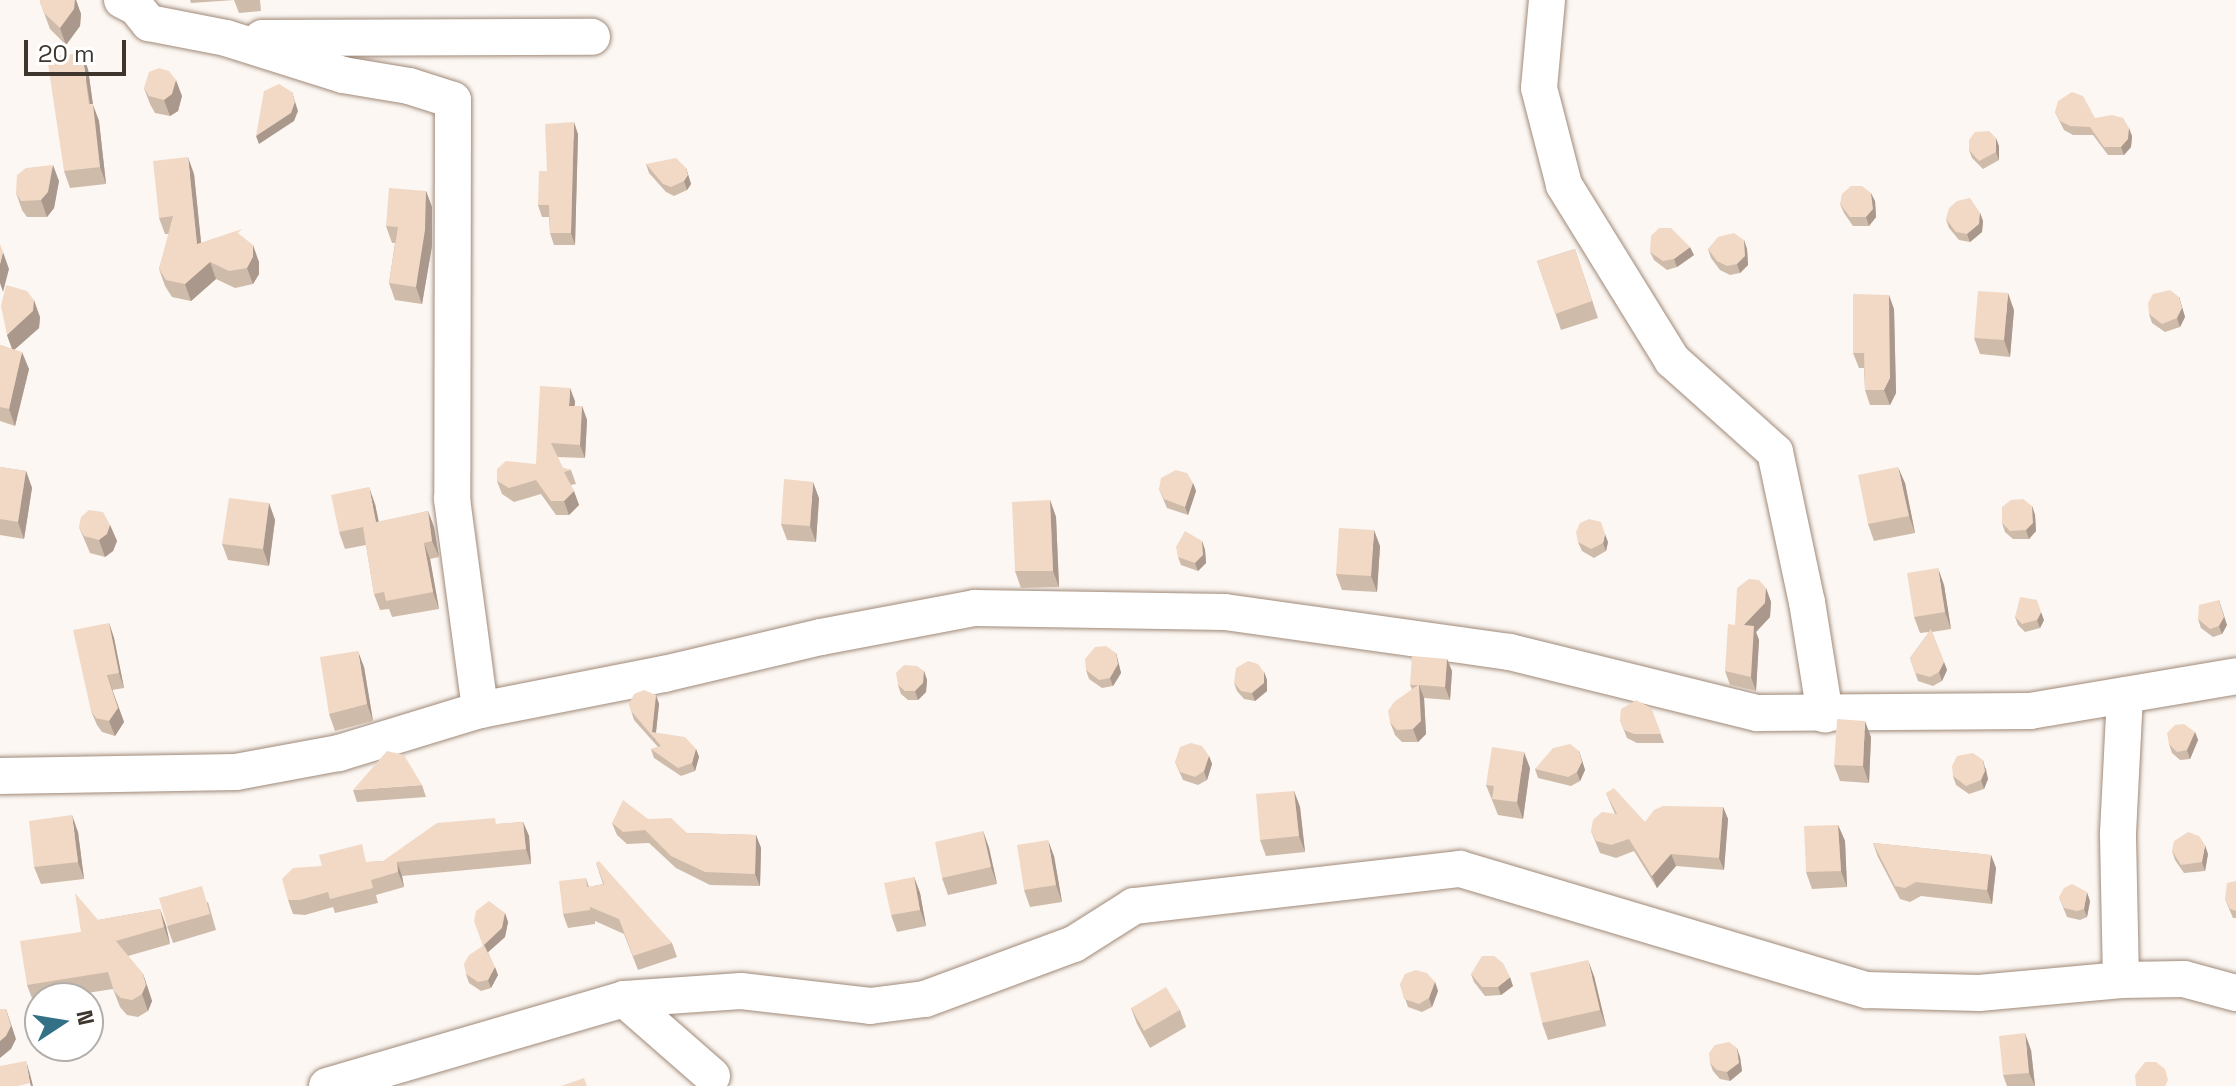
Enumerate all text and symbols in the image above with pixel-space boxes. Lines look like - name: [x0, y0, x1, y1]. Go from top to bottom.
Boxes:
- scale bar: [28, 24, 130, 74]
- text: 20 m: [38, 38, 95, 69]
- north arrow: [24, 982, 104, 1062]
- text: N: [70, 1007, 101, 1028]

